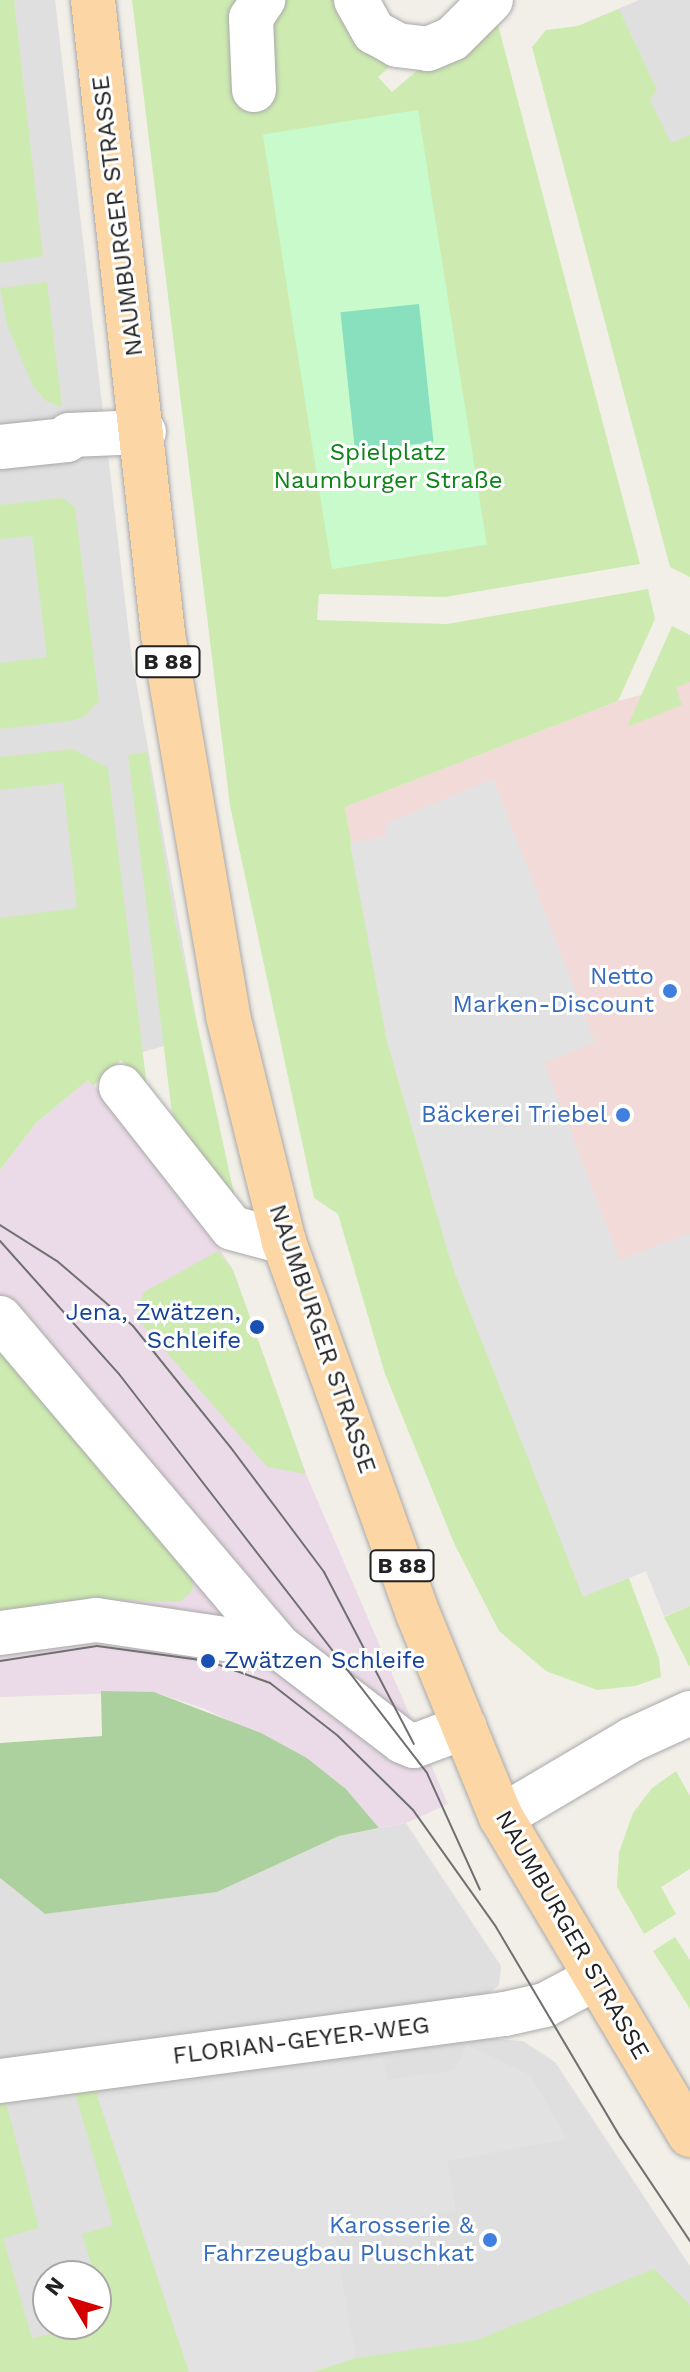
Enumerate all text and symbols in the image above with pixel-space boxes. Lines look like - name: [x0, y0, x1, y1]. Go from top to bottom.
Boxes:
- street label: NAUMBURGER STRASSE: [86, 74, 150, 358]
- park label: Spielplatz Naumburger Straße: [273, 439, 503, 495]
- road number: B 88: [134, 644, 202, 680]
- place label: Netto Marken-Discount: [453, 963, 654, 1019]
- marker: Netto Marken-Discount: [661, 982, 679, 1000]
- place label: Bäckerei Triebel: [420, 1101, 607, 1129]
- marker: Bäckerei Triebel: [614, 1106, 632, 1124]
- street label: NAUMBURGER STRASSE: [262, 1201, 382, 1477]
- place label: Jena, Zwätzen, Schleife: [65, 1299, 241, 1355]
- marker: Jena, Zwätzen, Schleife: [248, 1318, 266, 1336]
- road number: B 88: [368, 1548, 436, 1584]
- place label: Zwätzen Schleife: [224, 1647, 425, 1675]
- marker: Zwätzen Schleife: [199, 1652, 217, 1670]
- street label: NAUMBURGER STRASSE: [489, 1805, 655, 2065]
- street label: FLORIAN-GEYER-WEG: [171, 2011, 431, 2071]
- place label: Karosserie & Fahrzeugbau Pluschkat: [202, 2212, 474, 2268]
- marker: Karosserie & Fahrzeugbau Pluschkat: [481, 2231, 499, 2249]
- north arrow: [32, 2260, 112, 2340]
- text: N: [39, 2272, 69, 2300]

